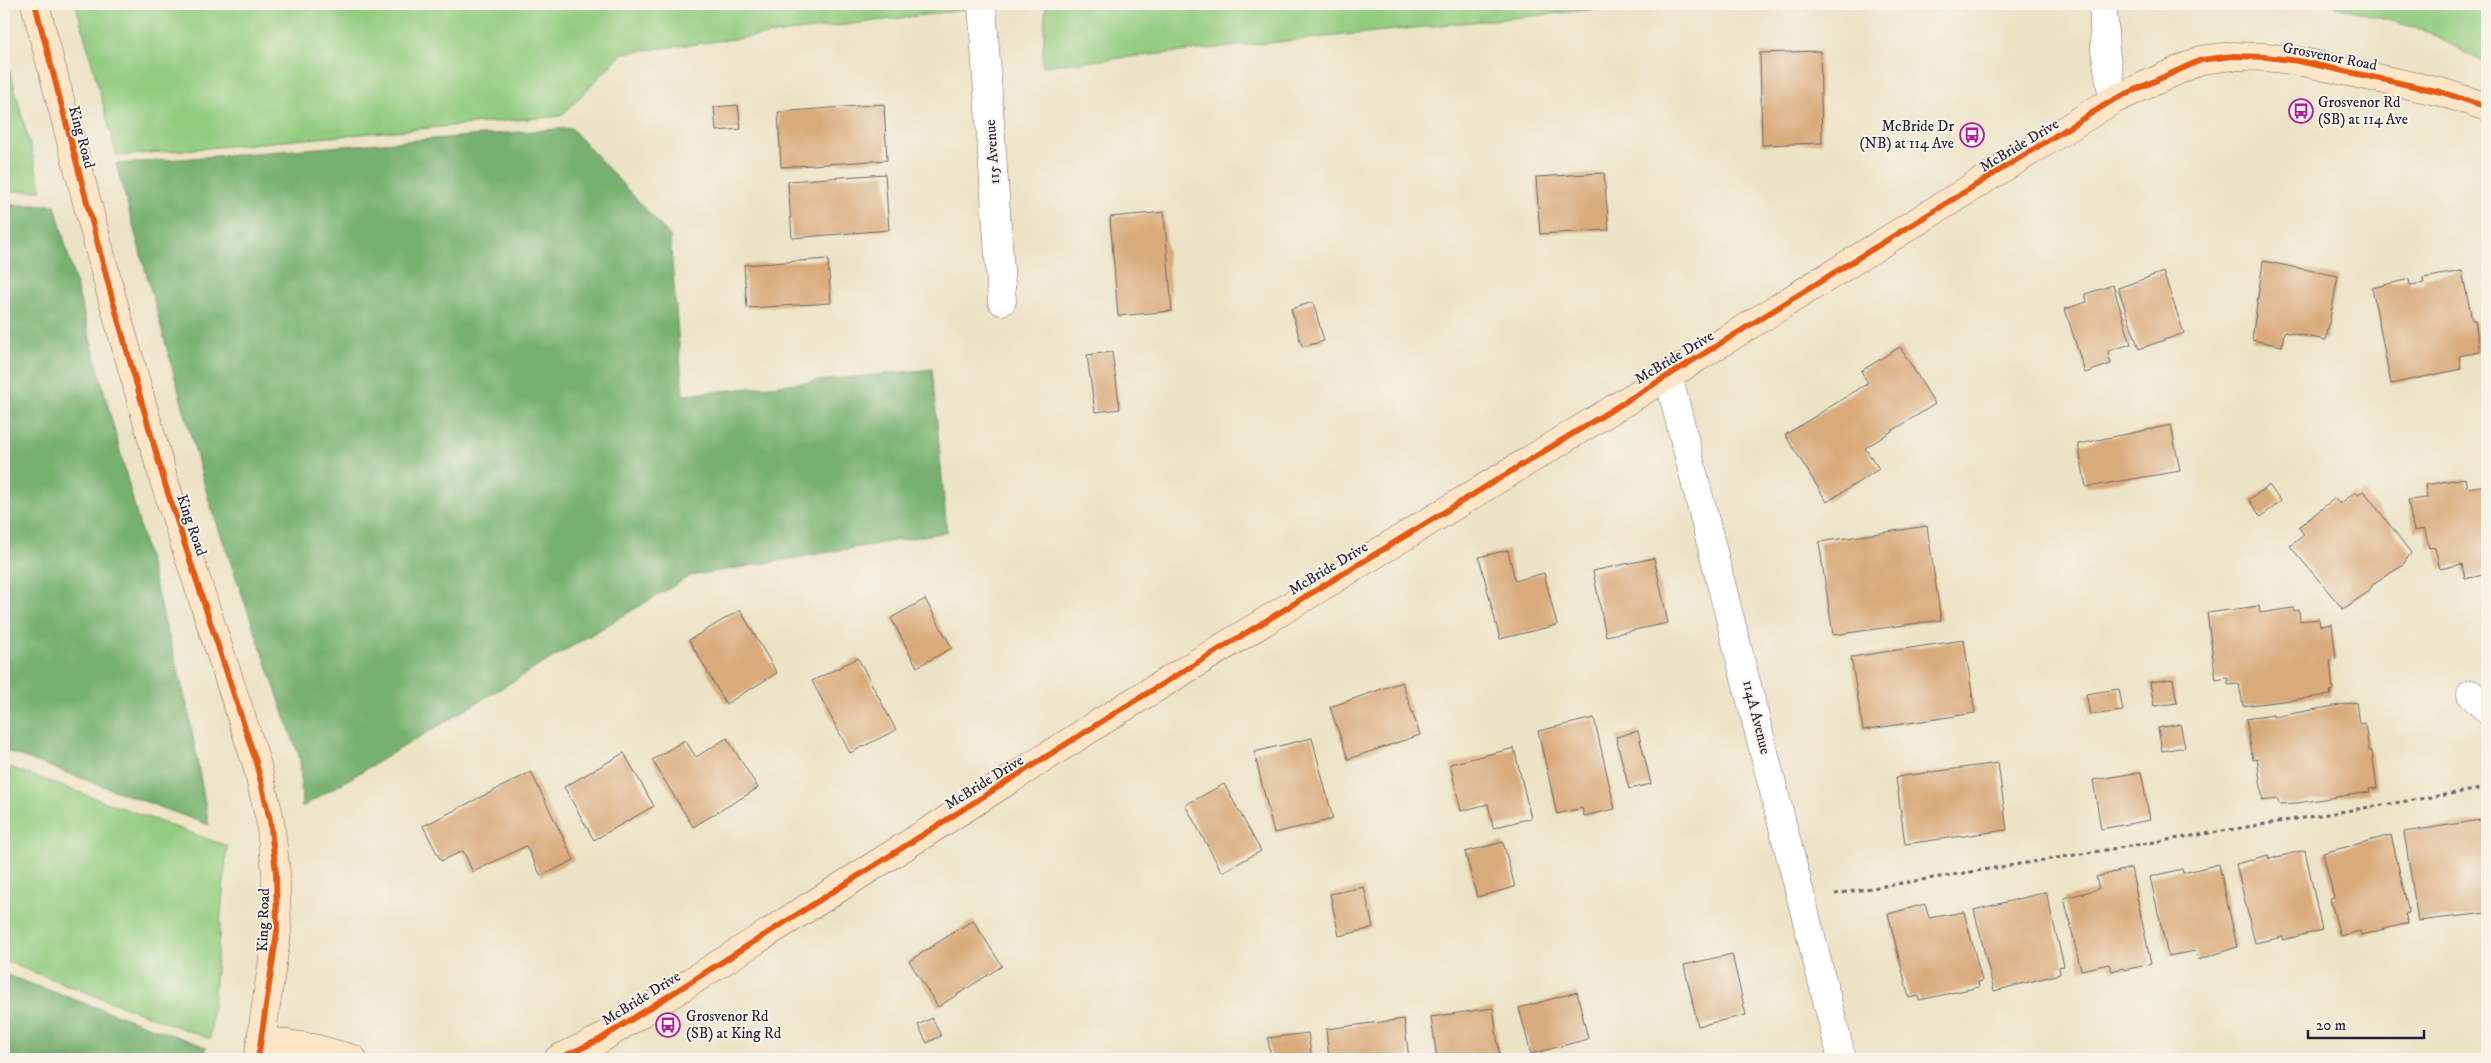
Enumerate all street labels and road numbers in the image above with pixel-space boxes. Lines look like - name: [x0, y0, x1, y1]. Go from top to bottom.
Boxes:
- street label: Grosvenor Road: [2281, 38, 2379, 75]
- street label: King Road: [64, 104, 99, 171]
- street label: McBride Drive: [1976, 114, 2062, 177]
- street label: 115 Avenue: [981, 119, 1004, 185]
- street label: McBride Drive: [1631, 326, 1717, 389]
- street label: King Road: [172, 492, 211, 559]
- street label: McBride Drive: [1285, 537, 1371, 600]
- street label: 114A Avenue: [1738, 678, 1775, 756]
- street label: McBride Drive: [941, 751, 1027, 814]
- street label: King Road: [253, 887, 274, 952]
- street label: McBride Drive: [598, 967, 684, 1030]

